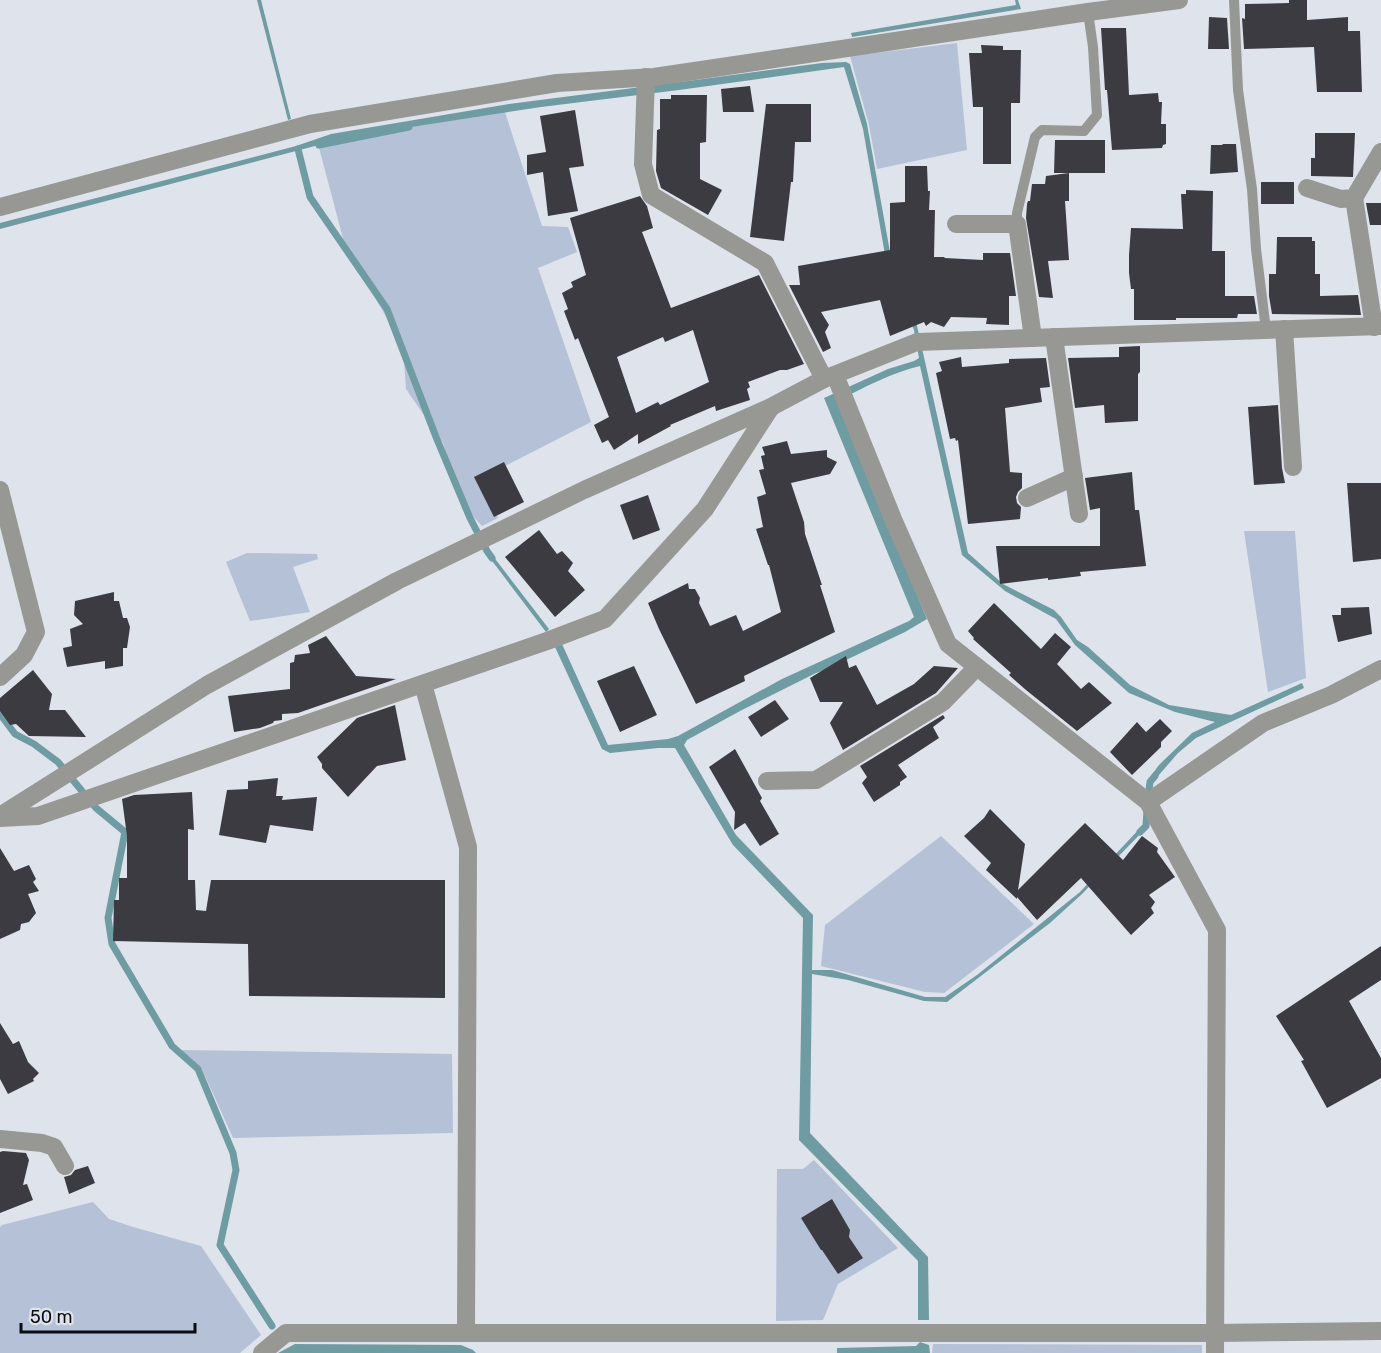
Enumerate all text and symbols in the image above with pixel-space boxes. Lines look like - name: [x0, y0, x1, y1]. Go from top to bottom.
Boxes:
- scale bar: [21, 1296, 195, 1334]
- text: 50 m: [30, 1306, 73, 1328]

